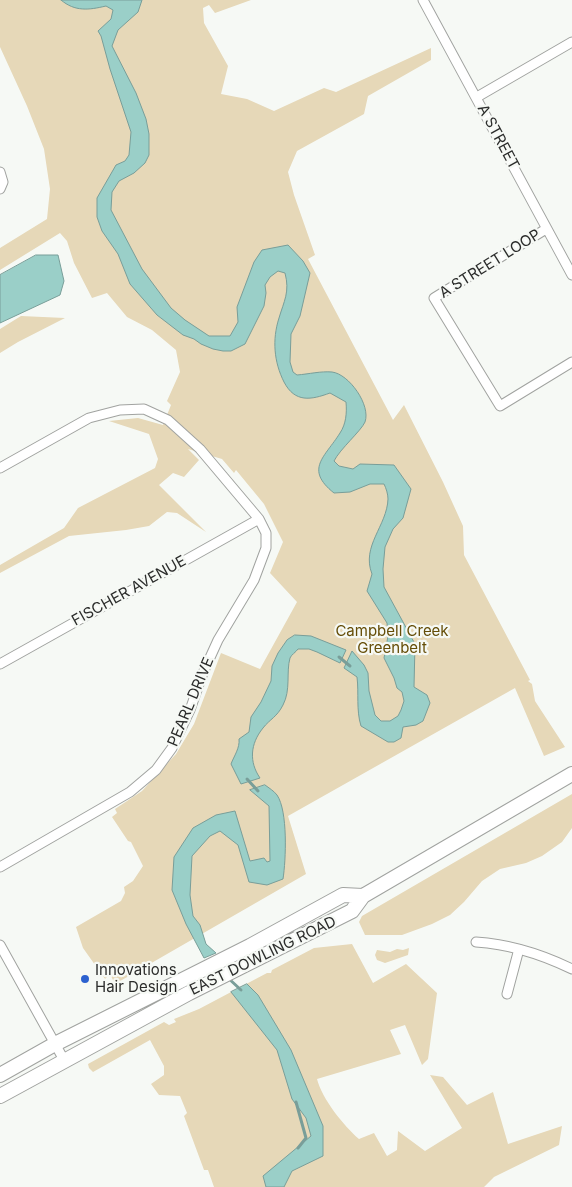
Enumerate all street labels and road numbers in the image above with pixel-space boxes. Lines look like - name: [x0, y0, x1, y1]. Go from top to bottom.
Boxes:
- street label: A STREET: [473, 101, 523, 173]
- street label: A STREET LOOP: [436, 226, 544, 302]
- street label: FISCHER AVENUE: [69, 552, 189, 630]
- street label: PEARL DRIVE: [164, 655, 218, 749]
- street label: EAST DOWLING ROAD: [187, 913, 339, 999]

